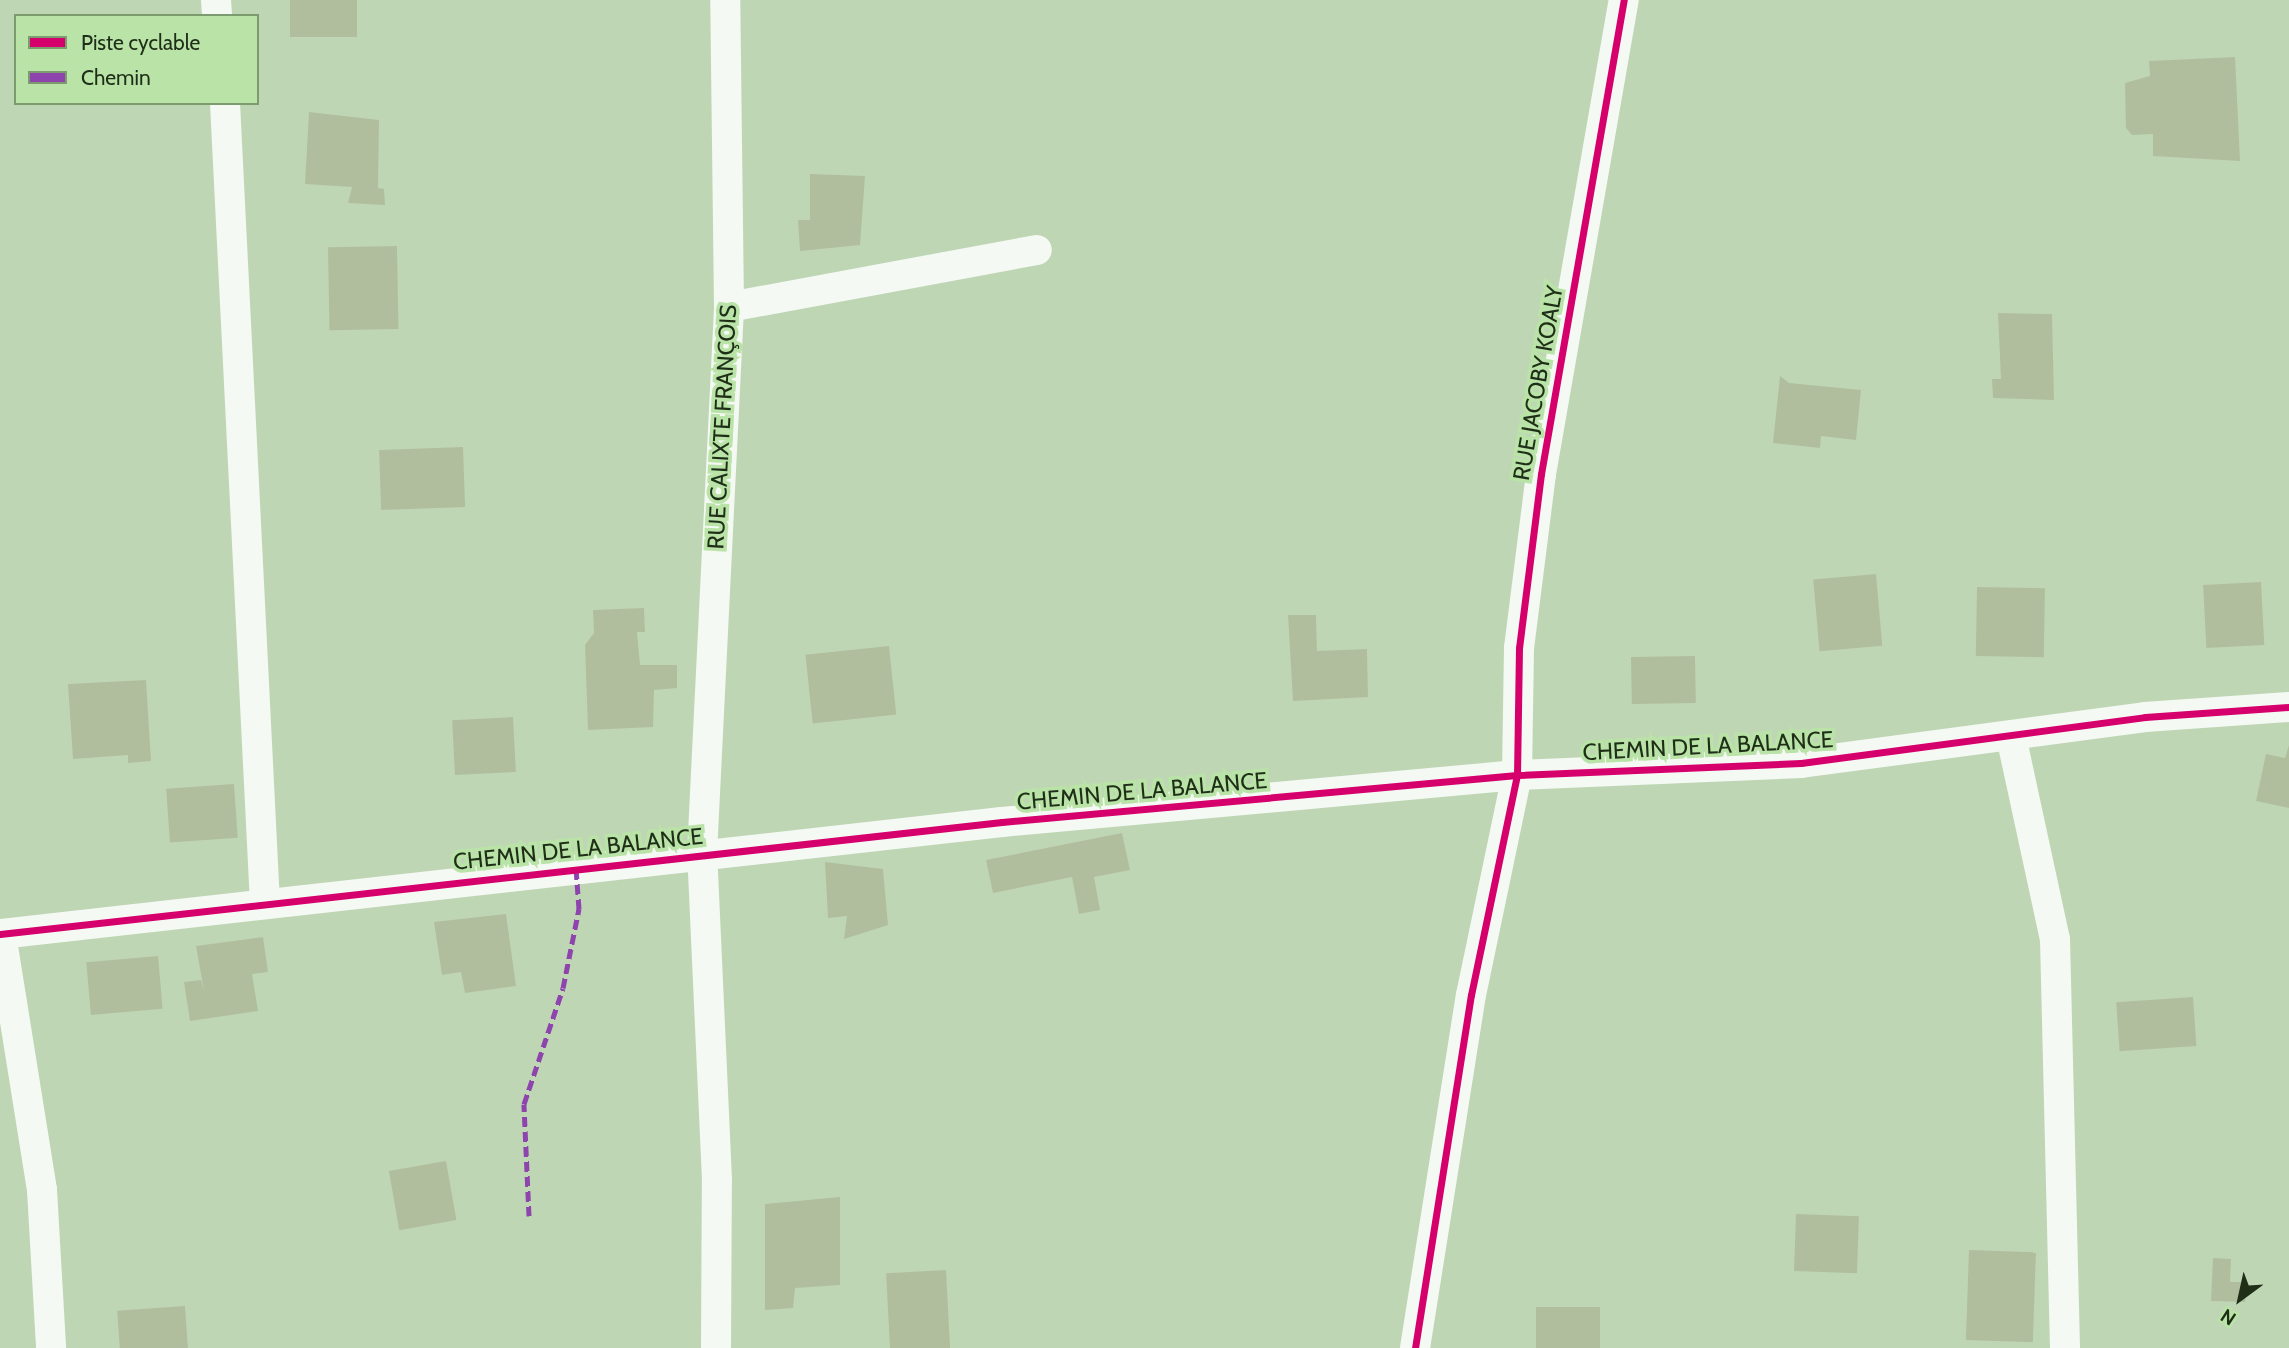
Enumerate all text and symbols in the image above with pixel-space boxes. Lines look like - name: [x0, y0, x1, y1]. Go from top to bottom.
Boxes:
- legend: [14, 14, 259, 105]
- text: Piste cyclable: [81, 30, 200, 55]
- text: Chemin: [81, 65, 151, 90]
- street label: RUE JACOBY KOALY: [1507, 283, 1569, 483]
- street label: RUE CALIXTE FRANÇOIS: [702, 304, 742, 550]
- street label: CHEMIN DE LA BALANCE: [1582, 726, 1834, 766]
- street label: CHEMIN DE LA BALANCE: [1016, 766, 1268, 816]
- street label: CHEMIN DE LA BALANCE: [452, 822, 704, 876]
- north arrow: [2205, 1264, 2275, 1334]
- text: N: [2216, 1304, 2240, 1330]

